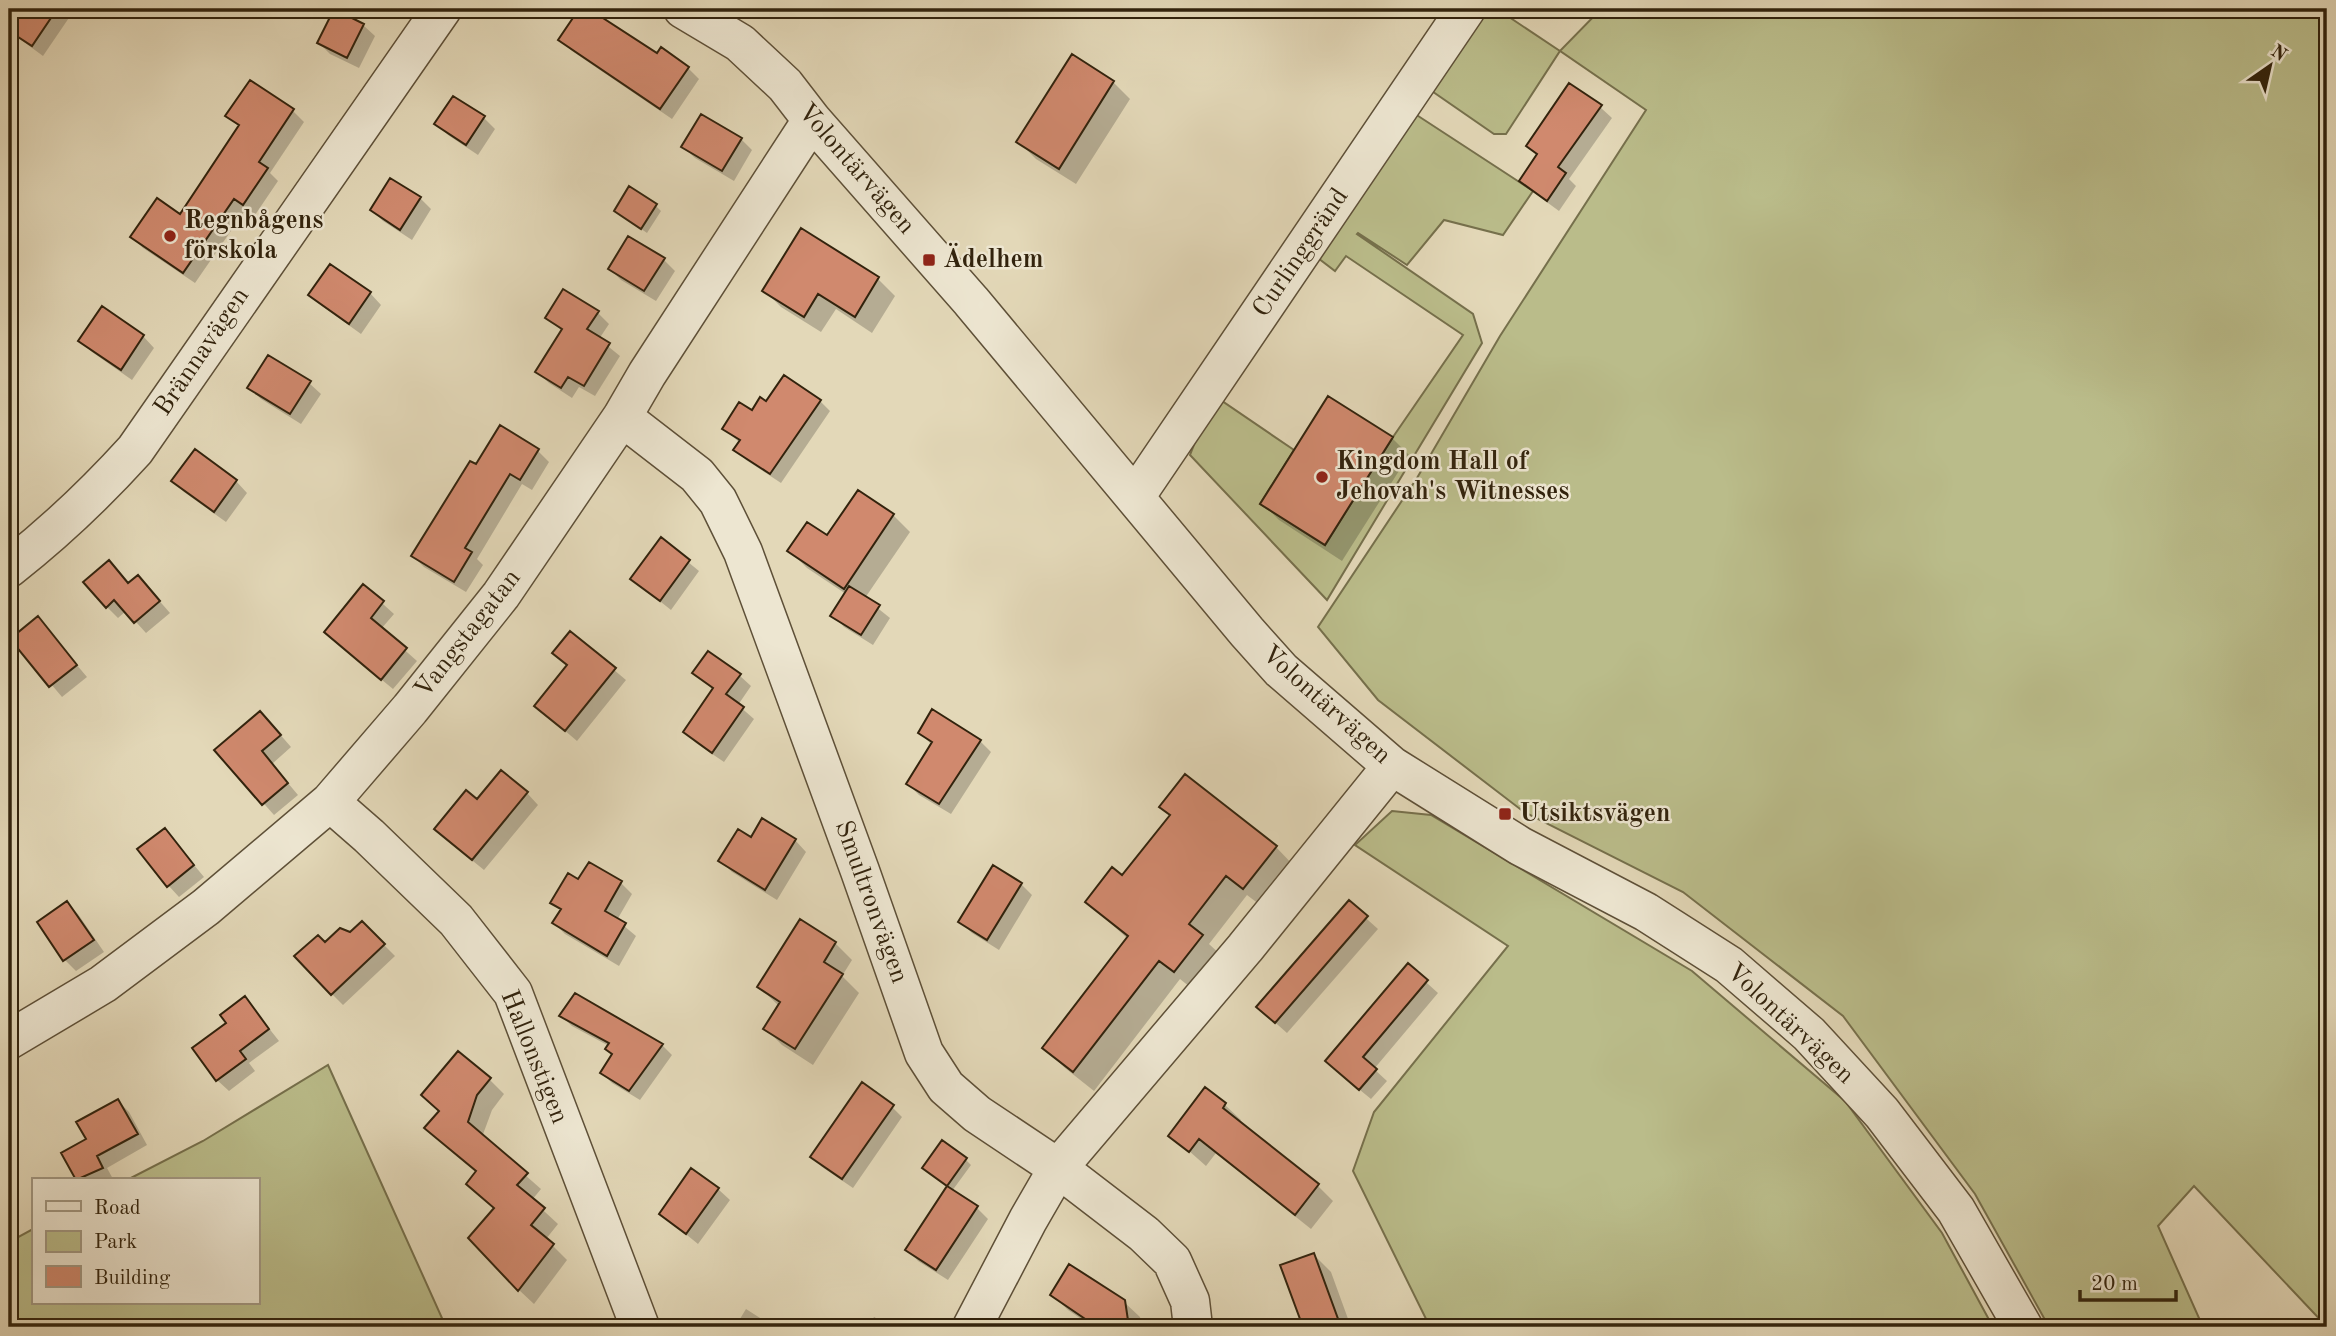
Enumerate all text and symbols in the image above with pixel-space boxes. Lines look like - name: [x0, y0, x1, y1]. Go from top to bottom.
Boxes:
- north arrow: [2234, 32, 2304, 102]
- text: N: [2267, 42, 2290, 66]
- street label: Volontärvägen: [792, 99, 920, 239]
- street label: Curlinggränd: [1248, 184, 1354, 322]
- place label: Regnbågens förskola: [184, 208, 323, 264]
- marker: Regnbågens förskola: [162, 228, 178, 244]
- place label: Ädelhem: [943, 242, 1044, 273]
- marker: Ädelhem: [921, 252, 937, 268]
- street label: Brännavägen: [150, 283, 254, 421]
- place label: Kingdom Hall of Jehovah's Witnesses: [1336, 449, 1569, 505]
- marker: Kingdom Hall of Jehovah's Witnesses: [1314, 469, 1330, 485]
- street label: Vangstagatan: [410, 565, 526, 703]
- street label: Volontärvägen: [1256, 641, 1396, 769]
- place label: Utsiktsvägen: [1519, 801, 1670, 827]
- marker: Utsiktsvägen: [1497, 806, 1513, 822]
- street label: Smultronvägen: [830, 817, 912, 987]
- street label: Volontärvägen: [1721, 959, 1859, 1089]
- street label: Hallonstigen: [495, 986, 573, 1128]
- legend: [32, 1178, 259, 1304]
- text: Road: [94, 1198, 141, 1219]
- text: Park: [94, 1232, 137, 1253]
- scale bar: [2080, 1259, 2177, 1303]
- text: Building: [94, 1268, 171, 1289]
- text: 20 m: [2091, 1274, 2138, 1295]

